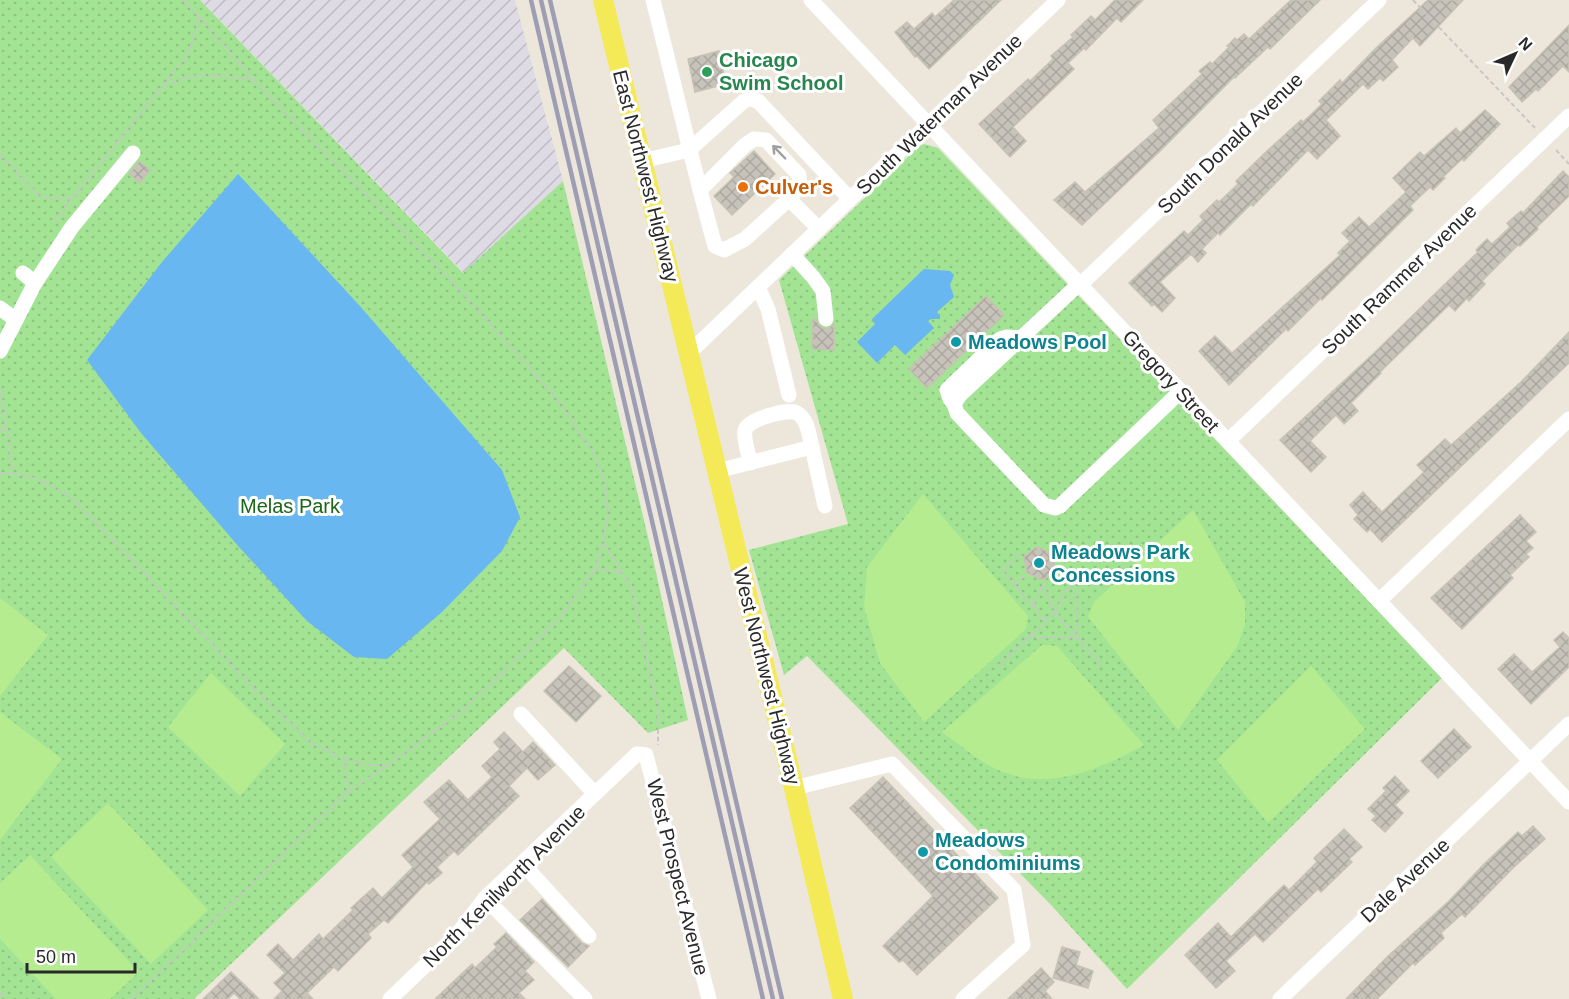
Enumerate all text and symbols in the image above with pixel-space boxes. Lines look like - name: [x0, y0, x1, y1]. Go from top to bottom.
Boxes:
- north arrow: [1485, 24, 1545, 84]
- street label: South Waterman Avenue: [852, 29, 1026, 199]
- text: N: [1515, 34, 1536, 54]
- place label: Chicago Swim School: [719, 49, 843, 94]
- marker: Chicago Swim School: [700, 65, 714, 79]
- street label: East Northwest Highway: [609, 68, 683, 284]
- street label: South Donald Avenue: [1153, 68, 1307, 218]
- one-way arrow: [771, 145, 786, 160]
- place label: Culver's: [755, 176, 833, 198]
- marker: Culver's: [736, 180, 750, 194]
- street label: South Rammer Avenue: [1317, 199, 1481, 359]
- street label: Gregory Street: [1118, 326, 1224, 437]
- place label: Meadows Pool: [968, 331, 1107, 353]
- marker: Meadows Pool: [949, 335, 963, 349]
- park label: Melas Park: [240, 495, 341, 517]
- place label: Meadows Park Concessions: [1051, 541, 1191, 586]
- marker: Meadows Park Concessions: [1032, 556, 1046, 570]
- street label: West Northwest Highway: [729, 565, 805, 787]
- street label: West Prospect Avenue: [643, 777, 713, 977]
- street label: North Kenilworth Avenue: [419, 801, 589, 971]
- place label: Meadows Condominiums: [935, 829, 1081, 874]
- street label: Dale Avenue: [1356, 833, 1454, 927]
- marker: Meadows Condominiums: [916, 845, 930, 859]
- scale bar: [27, 936, 135, 974]
- text: 50 m: [36, 947, 76, 967]

